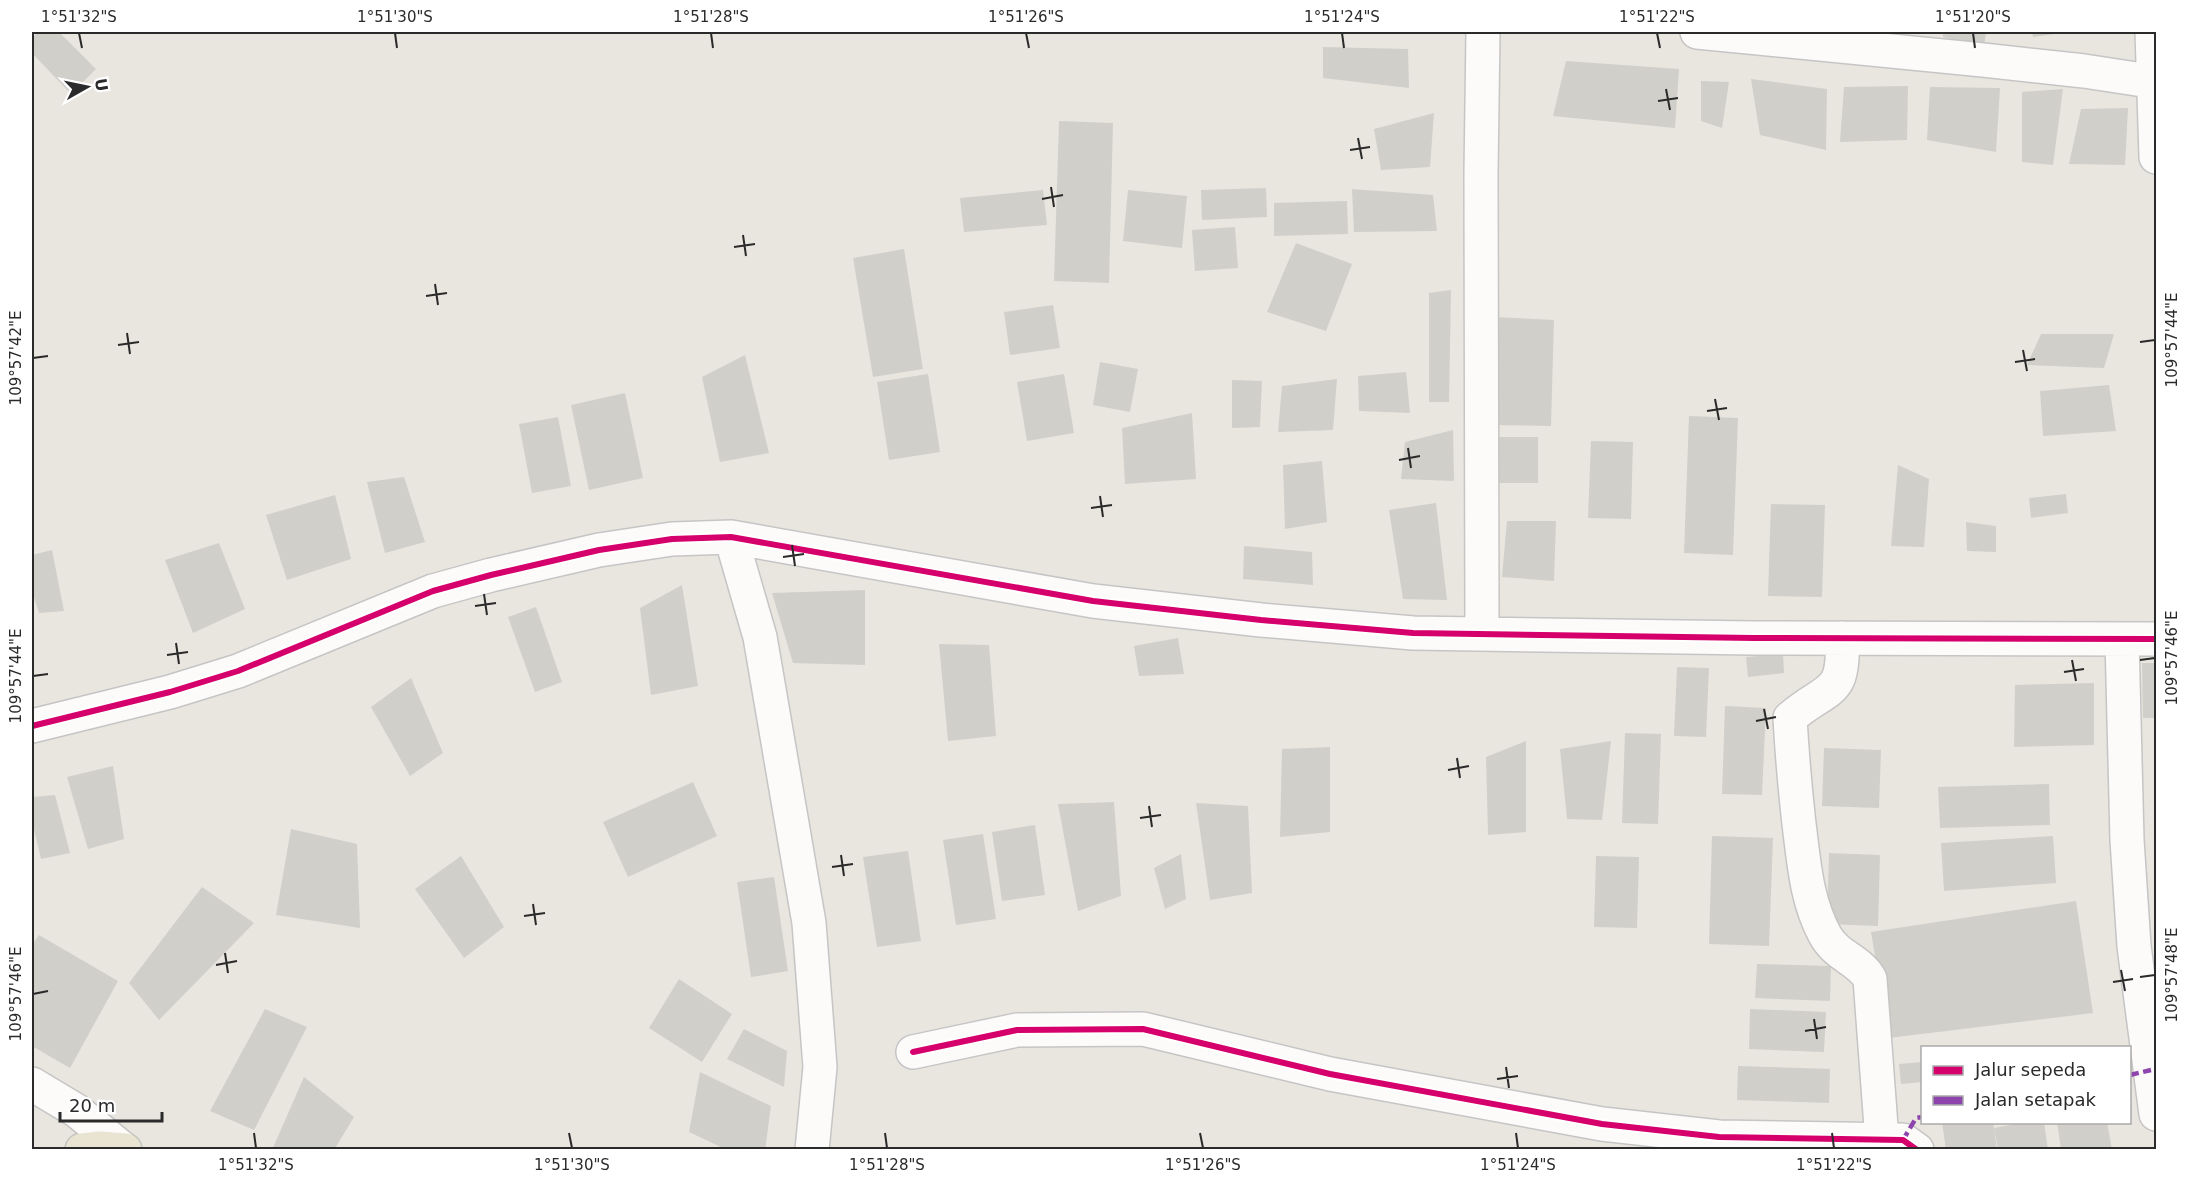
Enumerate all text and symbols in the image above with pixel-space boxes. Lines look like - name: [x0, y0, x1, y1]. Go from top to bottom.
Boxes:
- text: 1°51'32"S: [41, 8, 117, 26]
- text: 1°51'30"S: [357, 8, 433, 26]
- text: 1°51'28"S: [673, 8, 749, 26]
- text: 1°51'26"S: [988, 8, 1064, 26]
- text: 1°51'24"S: [1304, 8, 1380, 26]
- text: 1°51'22"S: [1619, 8, 1695, 26]
- text: 1°51'20"S: [1935, 8, 2011, 26]
- north arrow: [57, 57, 117, 117]
- text: U: [91, 77, 112, 93]
- text: 109°57'44"E: [2163, 293, 2181, 387]
- text: 109°57'42"E: [7, 311, 25, 405]
- text: 109°57'46"E: [2163, 611, 2181, 705]
- text: 109°57'44"E: [7, 629, 25, 723]
- text: 109°57'48"E: [2163, 928, 2181, 1022]
- text: 109°57'46"E: [7, 947, 25, 1041]
- legend: [1921, 1046, 2131, 1124]
- text: Jalur sepeda: [1974, 1059, 2086, 1080]
- scale bar: [60, 1085, 162, 1123]
- text: Jalan setapak: [1974, 1089, 2096, 1110]
- text: 20 m: [69, 1095, 115, 1116]
- text: 1°51'32"S: [218, 1156, 294, 1174]
- text: 1°51'30"S: [534, 1156, 610, 1174]
- text: 1°51'28"S: [849, 1156, 925, 1174]
- text: 1°51'26"S: [1165, 1156, 1241, 1174]
- text: 1°51'24"S: [1480, 1156, 1556, 1174]
- text: 1°51'22"S: [1796, 1156, 1872, 1174]

